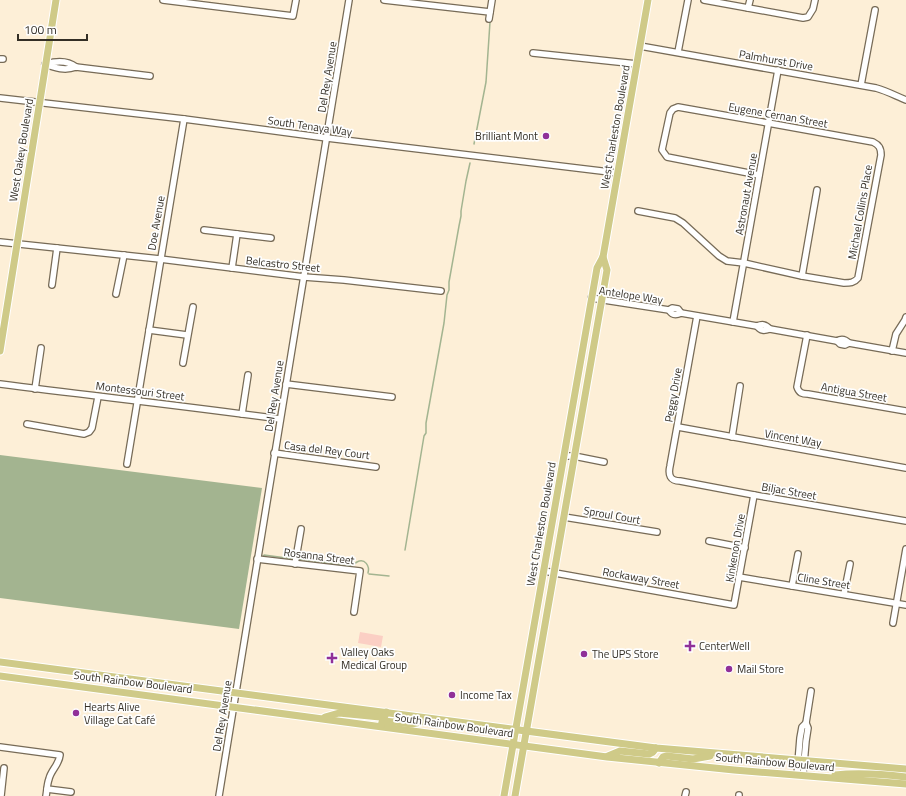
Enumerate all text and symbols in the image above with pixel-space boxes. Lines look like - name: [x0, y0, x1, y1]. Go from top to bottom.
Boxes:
- scale bar: [18, 16, 87, 42]
- text: 100 m: [24, 20, 57, 39]
- street label: Del Rey Avenue: [313, 40, 341, 114]
- street label: Palmhurst Drive: [738, 46, 815, 74]
- street label: West Charleston Boulevard: [596, 64, 634, 190]
- street label: West Oakey Boulevard: [5, 97, 37, 203]
- street label: Eugene Cernan Street: [727, 98, 829, 132]
- street label: South Tenaya Way: [267, 112, 354, 140]
- place label: Brilliant Mont: [475, 128, 538, 144]
- marker: Brilliant Mont: [541, 131, 551, 141]
- street label: Astronaut Avenue: [731, 151, 761, 236]
- street label: Michael Collins Place: [844, 163, 876, 261]
- street label: Doe Avenue: [143, 194, 169, 252]
- street label: Belcastro Street: [245, 252, 321, 276]
- street label: Antelope Way: [598, 282, 665, 308]
- street label: Del Rey Avenue: [260, 359, 288, 433]
- street label: Peggy Drive: [660, 366, 686, 424]
- street label: Montessouri Street: [95, 378, 185, 404]
- street label: Antigua Street: [820, 378, 888, 406]
- street label: Vincent Way: [763, 425, 823, 451]
- street label: Casa del Rey Court: [283, 437, 371, 463]
- street label: West Charleston Boulevard: [522, 461, 560, 587]
- street label: Biljac Street: [760, 478, 818, 504]
- street label: Sproul Court: [582, 502, 642, 528]
- street label: Kinkenon Drive: [721, 512, 749, 584]
- street label: Rosanna Street: [283, 544, 355, 568]
- street label: Rockaway Street: [601, 563, 681, 593]
- street label: Cline Street: [796, 569, 852, 593]
- place label: CenterWell: [699, 638, 750, 654]
- marker: CenterWell: [684, 640, 696, 652]
- place label: Valley Oaks Medical Group: [341, 644, 407, 673]
- place label: The UPS Store: [592, 646, 659, 662]
- marker: The UPS Store: [579, 649, 589, 659]
- marker: Valley Oaks Medical Group: [326, 652, 338, 664]
- place label: Mail Store: [737, 661, 784, 677]
- marker: Mail Store: [724, 664, 734, 674]
- street label: South Rainbow Boulevard: [73, 667, 193, 697]
- street label: Del Rey Avenue: [208, 679, 236, 753]
- place label: Income Tax: [460, 687, 512, 703]
- marker: Income Tax: [447, 690, 457, 700]
- place label: Hearts Alive Village Cat Café: [84, 699, 156, 728]
- marker: Hearts Alive Village Cat Café: [71, 708, 81, 718]
- street label: South Rainbow Boulevard: [394, 709, 514, 741]
- street label: South Rainbow Boulevard: [715, 749, 835, 775]

